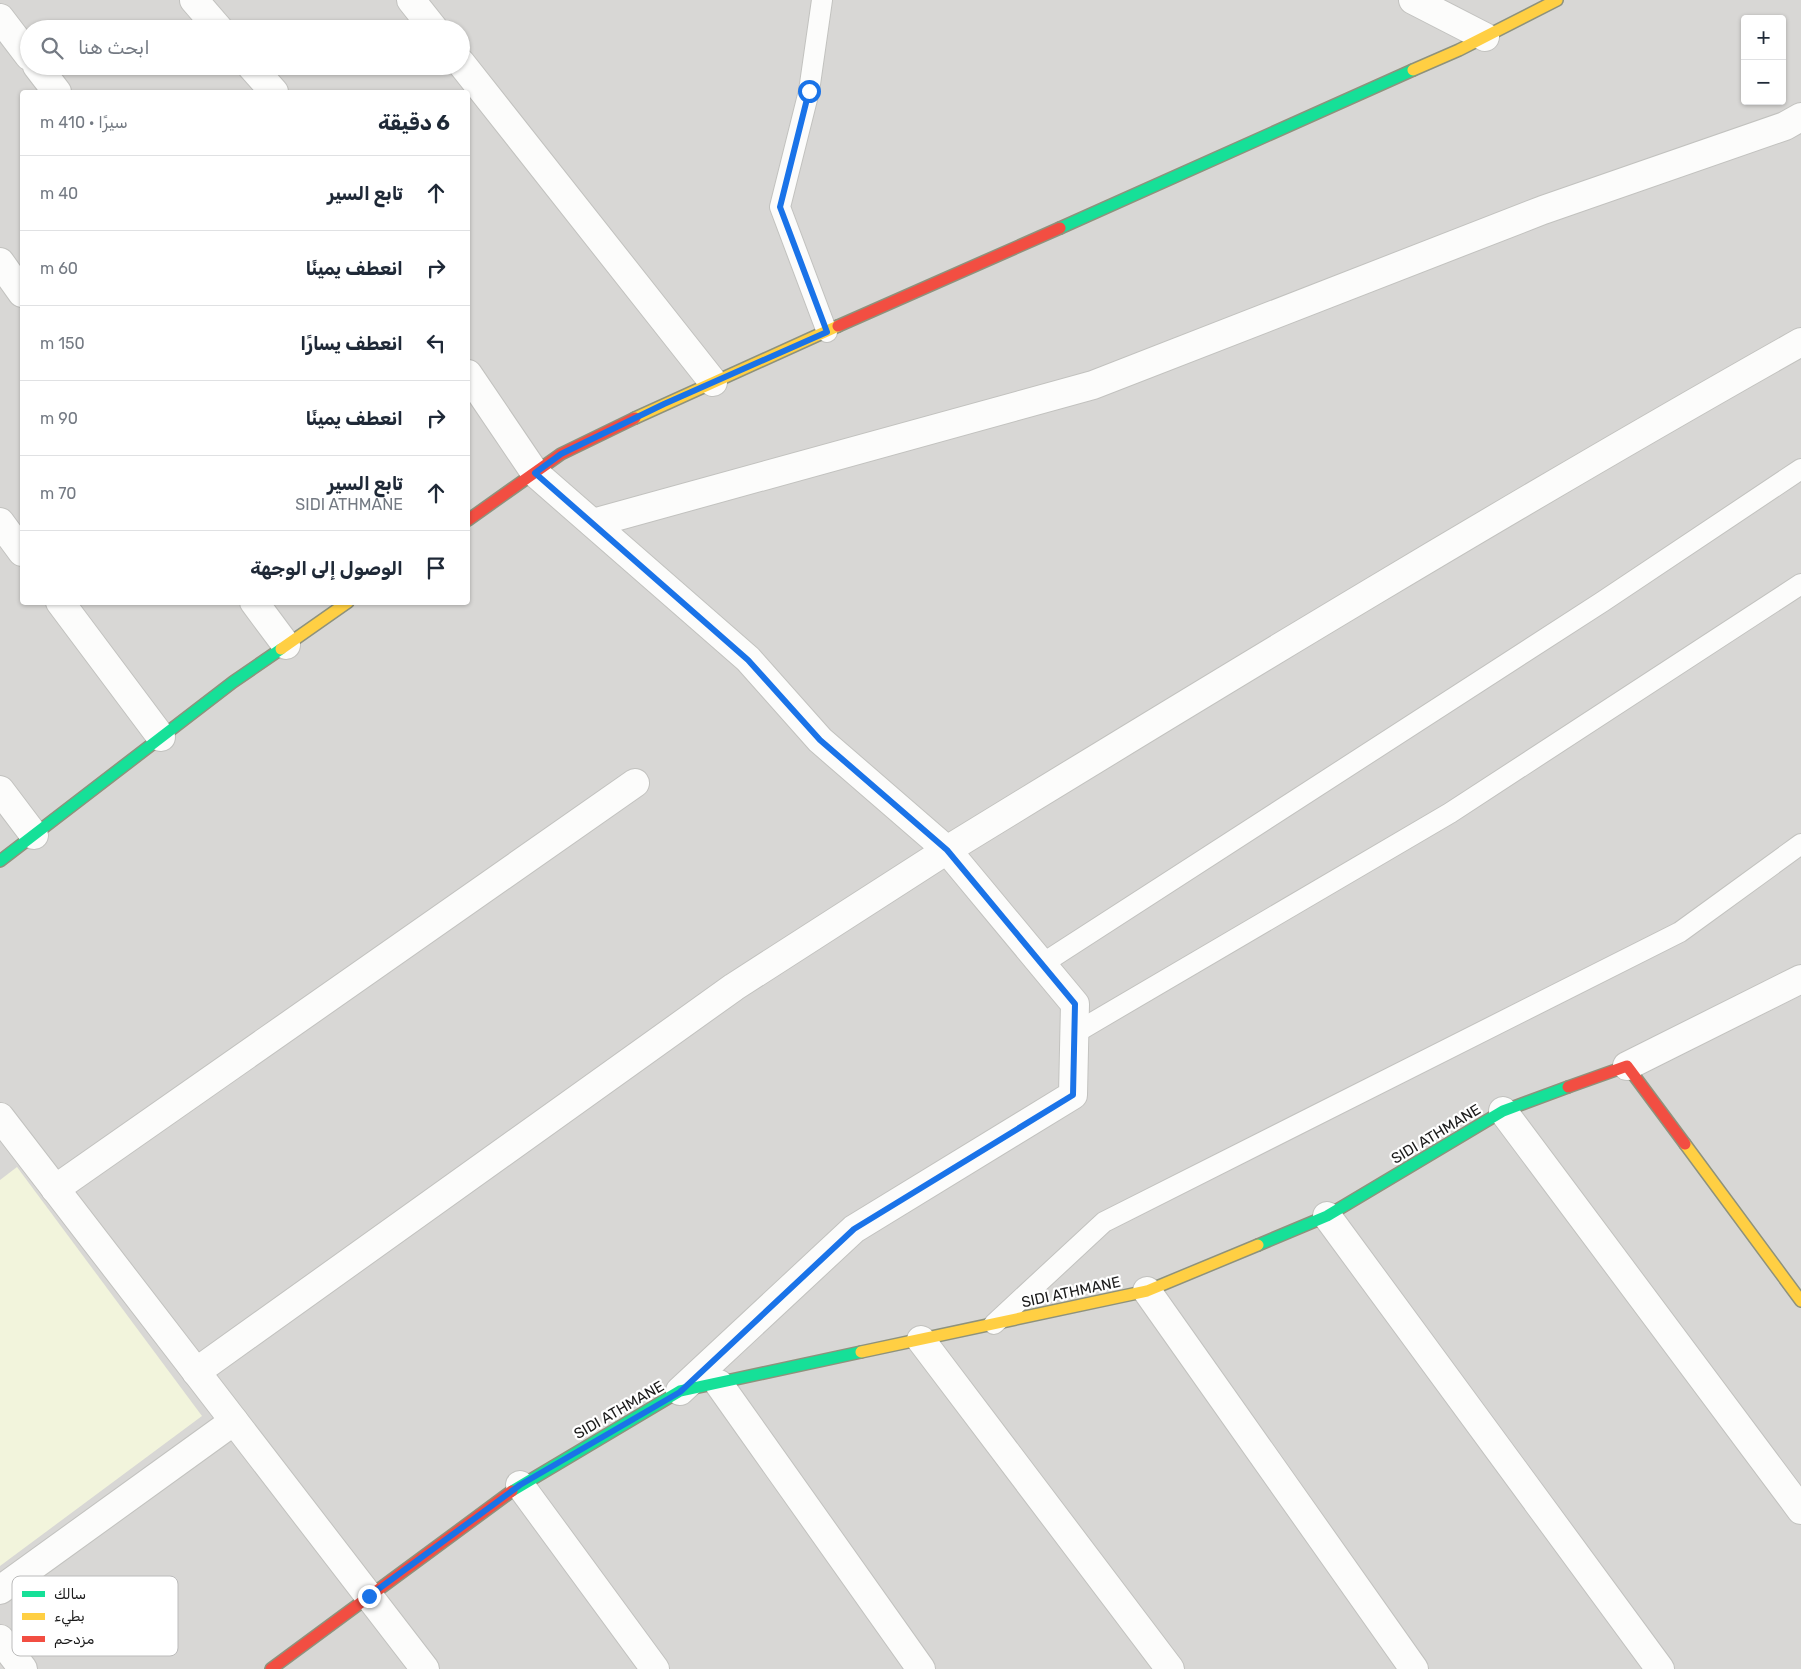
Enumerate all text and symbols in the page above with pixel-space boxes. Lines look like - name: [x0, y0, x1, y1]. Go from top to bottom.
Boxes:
- map controls: [1741, 15, 1786, 105]
- button: +: [1741, 15, 1786, 60]
- search box: [20, 20, 470, 75]
- icon: search: [38, 34, 66, 62]
- text: ابحث هنا: [78, 36, 150, 59]
- button: −: [1741, 60, 1786, 105]
- route start: [798, 80, 821, 103]
- text: 6 دقيقة: [378, 110, 450, 135]
- text: سيرًا · 410 m: [40, 113, 128, 132]
- icon: ahead: [422, 179, 450, 207]
- text: تابع السير: [327, 182, 403, 205]
- text: 40 m: [40, 184, 78, 203]
- icon: right: [422, 254, 450, 282]
- text: انعطف يمينًا: [306, 257, 403, 280]
- text: 60 m: [40, 259, 78, 278]
- icon: left: [422, 329, 450, 357]
- text: انعطف يسارًا: [300, 332, 403, 355]
- text: 150 m: [40, 334, 85, 353]
- icon: right: [422, 404, 450, 432]
- text: انعطف يمينًا: [306, 407, 403, 430]
- text: 90 m: [40, 409, 78, 428]
- text: تابع السير: [327, 472, 403, 495]
- icon: ahead: [422, 479, 450, 507]
- text: 70 m: [40, 484, 77, 503]
- text: SIDI ATHMANE: [295, 495, 403, 514]
- icon: arrive: [422, 554, 450, 582]
- text: الوصول إلى الوجهة: [250, 557, 403, 580]
- street label: SIDI ATHMANE: [1388, 1100, 1484, 1168]
- street label: SIDI ATHMANE: [1020, 1273, 1122, 1311]
- street label: SIDI ATHMANE: [571, 1377, 667, 1443]
- legend: [12, 1576, 178, 1656]
- route end: [358, 1585, 381, 1608]
- text: سالك: [54, 1586, 86, 1603]
- text: بطيء: [54, 1608, 85, 1627]
- text: مزدحم: [54, 1631, 94, 1648]

